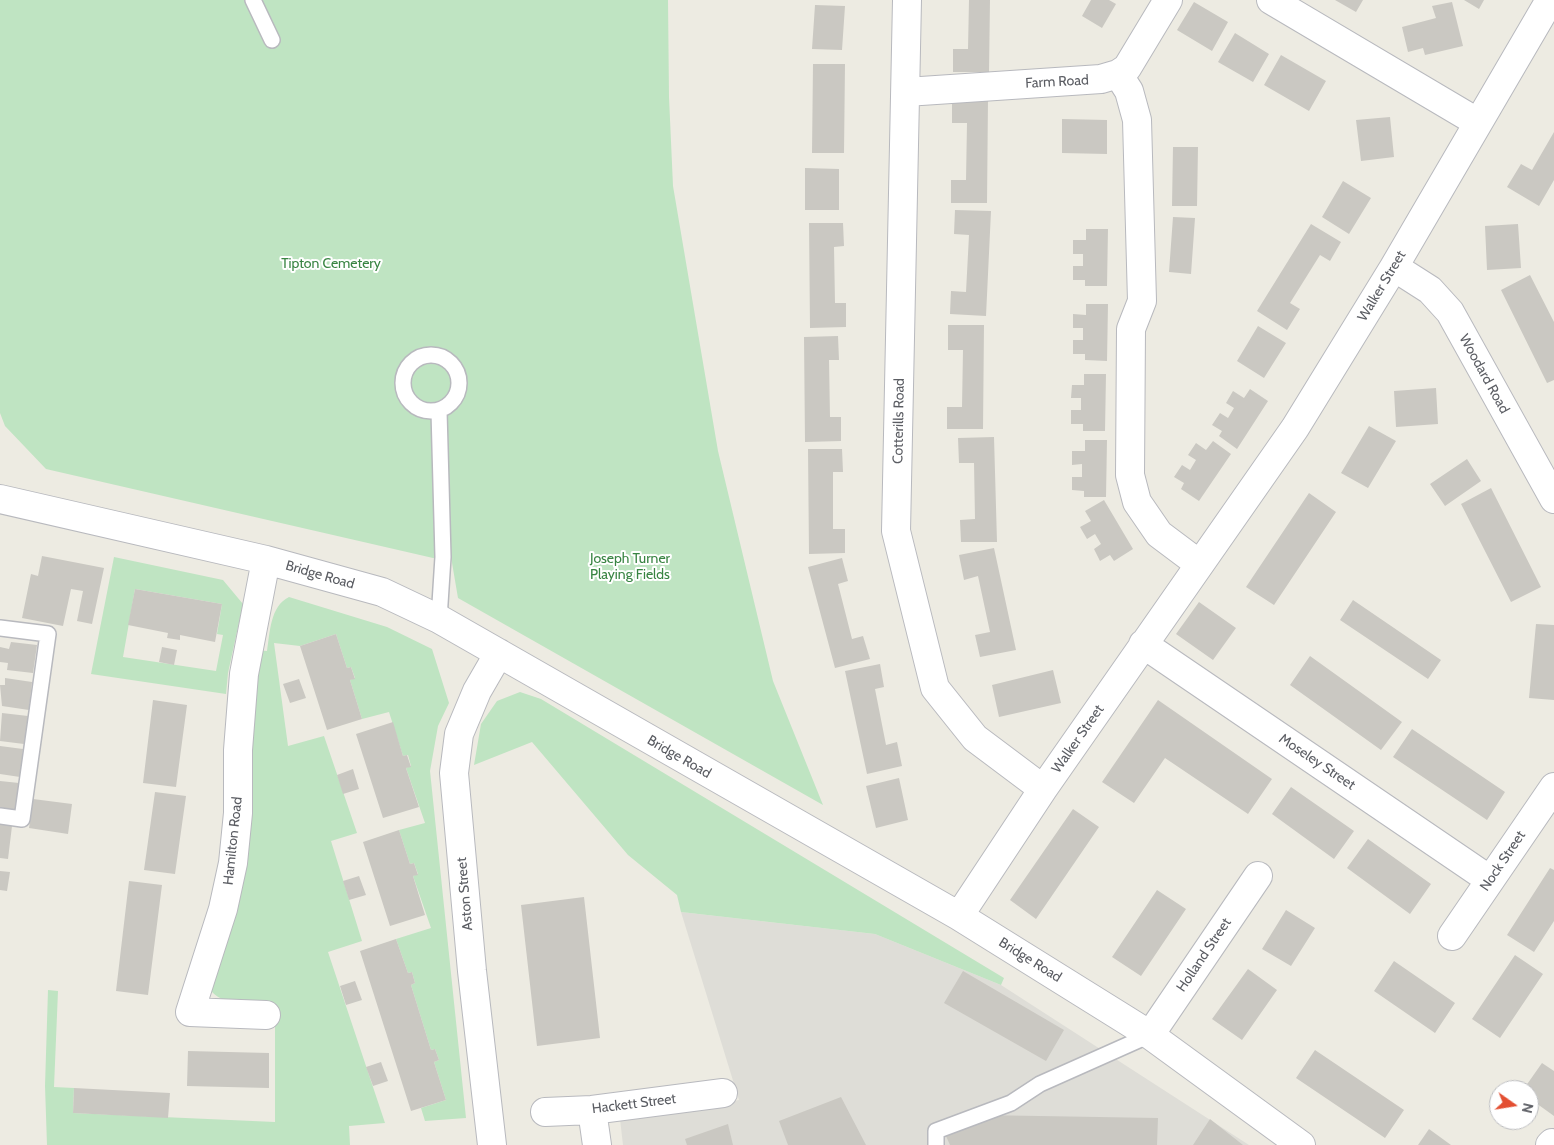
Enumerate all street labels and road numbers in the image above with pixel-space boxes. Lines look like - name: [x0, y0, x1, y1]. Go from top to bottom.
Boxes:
- street label: Farm Road: [1025, 72, 1089, 92]
- street label: Walker Street: [1354, 248, 1410, 324]
- street label: Woodard Road: [1455, 331, 1513, 417]
- street label: Cotterills Road: [890, 378, 908, 464]
- street label: Bridge Road: [284, 557, 356, 593]
- street label: Walker Street: [1048, 702, 1108, 776]
- street label: Moseley Street: [1276, 730, 1358, 794]
- street label: Bridge Road: [644, 732, 714, 782]
- street label: Hamilton Road: [220, 796, 246, 886]
- street label: Nock Street: [1477, 828, 1529, 894]
- street label: Aston Street: [453, 857, 477, 931]
- street label: Holland Street: [1173, 915, 1235, 995]
- street label: Bridge Road: [995, 934, 1065, 986]
- street label: Hackett Street: [591, 1091, 677, 1117]

